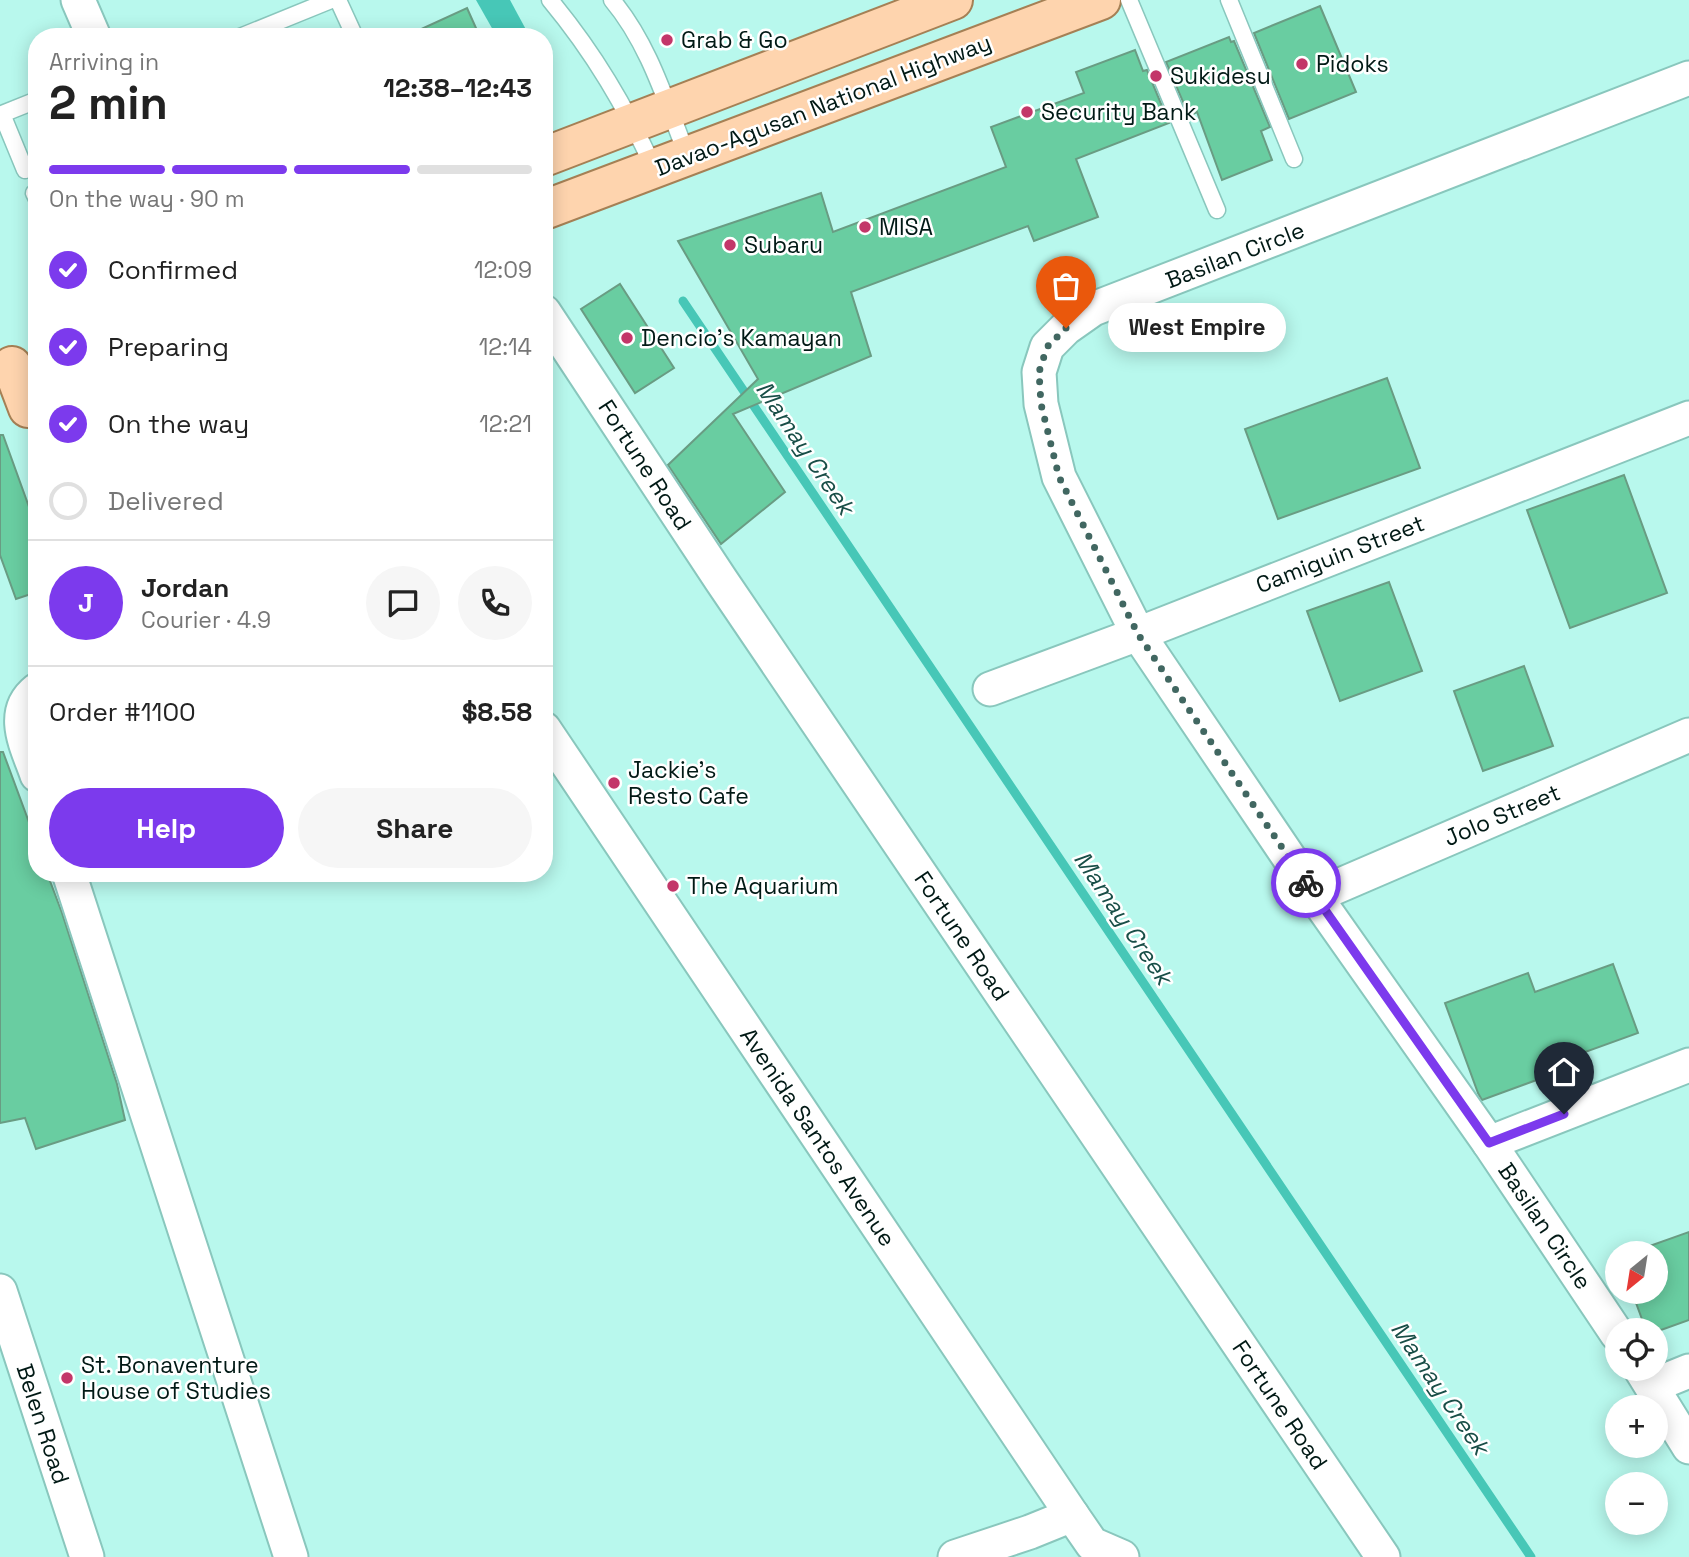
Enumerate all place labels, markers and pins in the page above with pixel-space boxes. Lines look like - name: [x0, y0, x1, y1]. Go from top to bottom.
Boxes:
- place label: Grab & Go: [681, 25, 788, 55]
- marker: Grab & Go: [659, 32, 675, 48]
- place label: Pidoks: [1316, 49, 1389, 79]
- marker: Pidoks: [1294, 56, 1310, 72]
- place label: Sukidesu: [1170, 61, 1271, 91]
- marker: Sukidesu: [1148, 68, 1164, 84]
- place label: Security Bank: [1041, 97, 1196, 127]
- marker: Security Bank: [1019, 104, 1035, 120]
- place label: MISA: [879, 212, 933, 242]
- marker: MISA: [857, 219, 873, 235]
- place label: Subaru: [744, 230, 823, 260]
- marker: Subaru: [722, 237, 738, 253]
- pin: [1036, 256, 1096, 328]
- callout: West Empire: [1108, 304, 1286, 352]
- place label: Dencio's Kamayan: [641, 323, 842, 353]
- marker: Dencio's Kamayan: [619, 330, 635, 346]
- place label: Jackie's Resto Cafe: [628, 755, 749, 811]
- marker: Jackie's Resto Cafe: [606, 775, 622, 791]
- place label: The Aquarium: [687, 871, 839, 901]
- marker: The Aquarium: [665, 878, 681, 894]
- pin: [1534, 1042, 1594, 1114]
- place label: St. Bonaventure House of Studies: [81, 1350, 271, 1406]
- marker: St. Bonaventure House of Studies: [59, 1370, 75, 1386]

